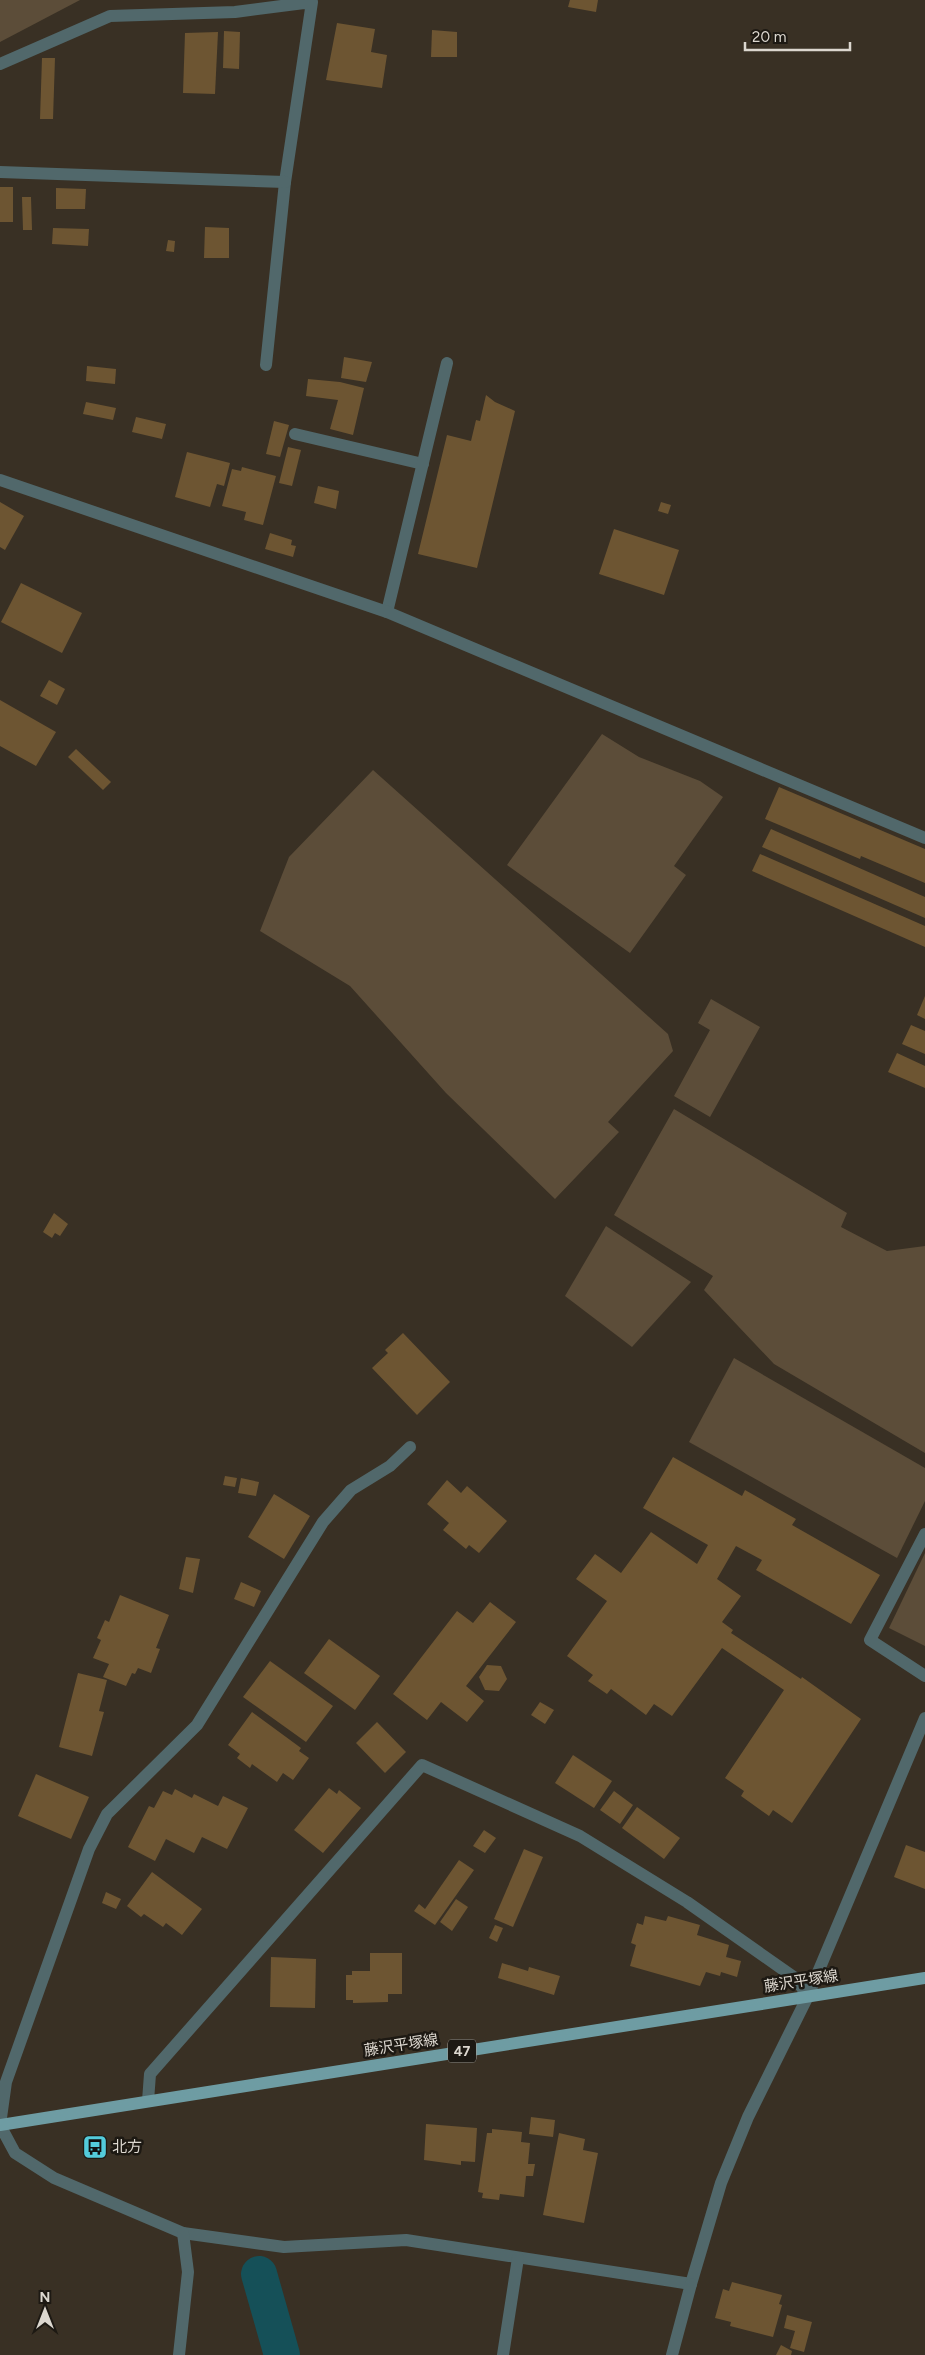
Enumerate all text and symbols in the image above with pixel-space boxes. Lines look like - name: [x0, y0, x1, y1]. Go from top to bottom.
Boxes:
- scale bar: [745, 20, 850, 52]
- text: 20 m: [752, 28, 786, 46]
- street label: 藤沢平塚線: [763, 1966, 839, 1996]
- street label: 藤沢平塚線: [363, 2030, 439, 2060]
- road number: 47: [448, 2040, 476, 2062]
- bus stop icon: 北方: [82, 2134, 108, 2160]
- place label: 北方: [112, 2138, 142, 2156]
- north arrow: [20, 2285, 70, 2335]
- text: N: [40, 2289, 50, 2306]

